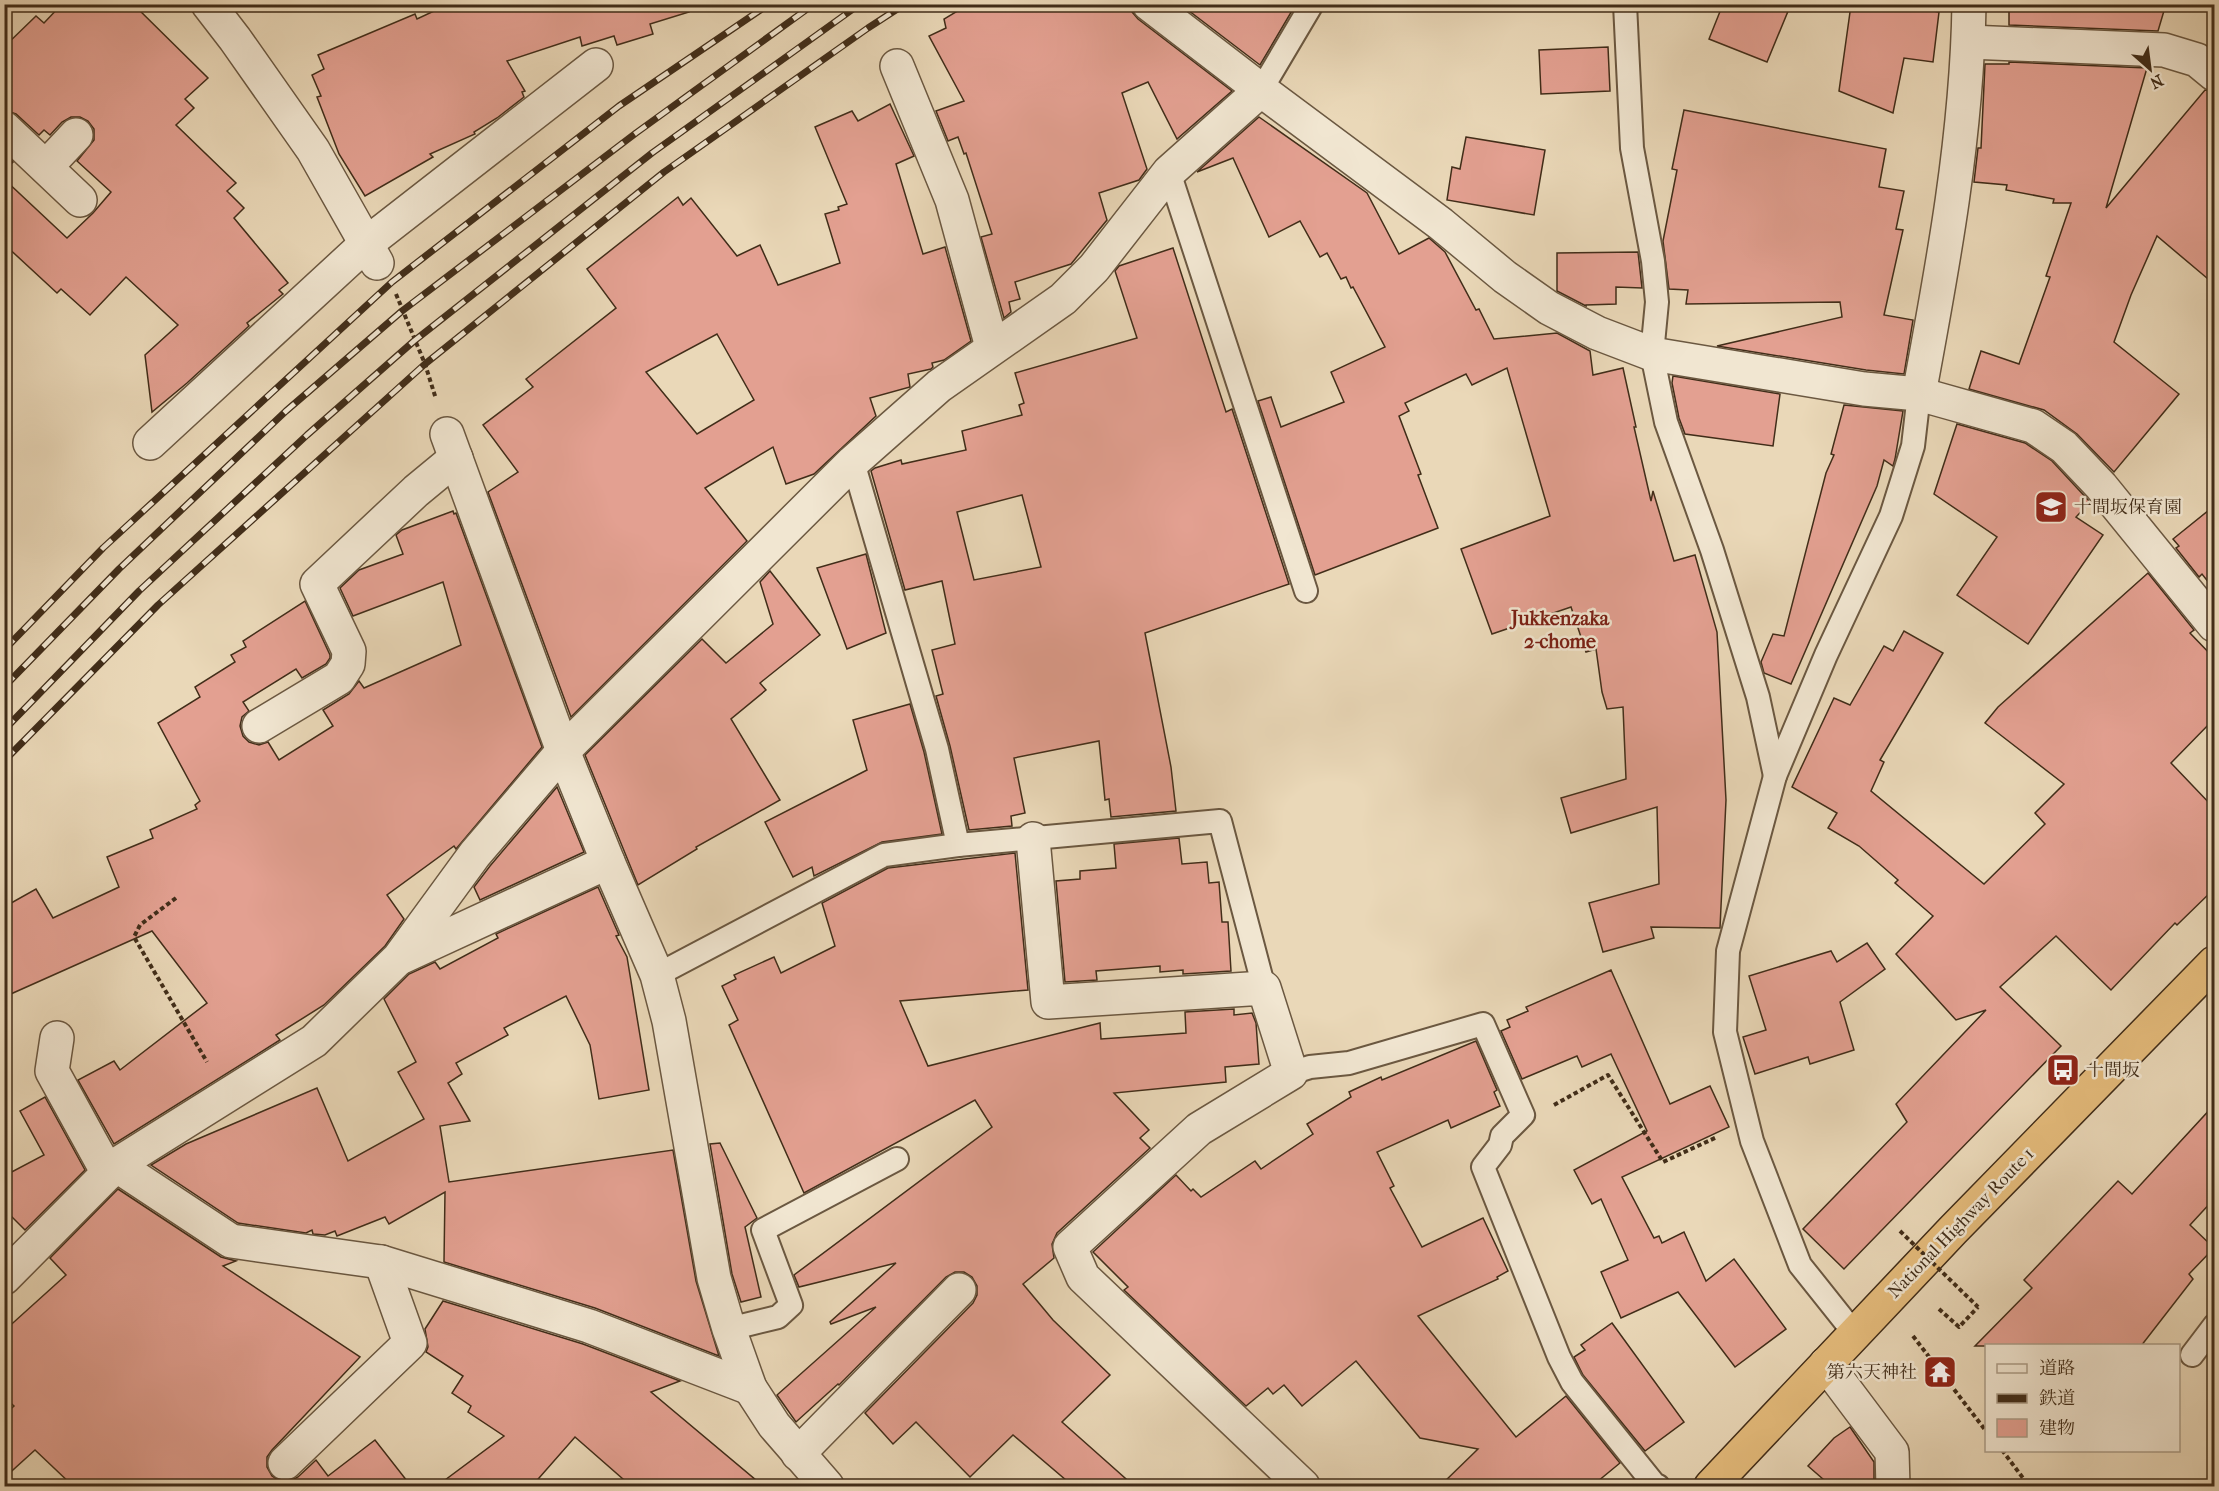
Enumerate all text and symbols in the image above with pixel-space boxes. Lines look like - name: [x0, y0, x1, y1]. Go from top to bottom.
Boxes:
- north arrow: [2120, 39, 2180, 99]
- text: N: [2146, 71, 2167, 93]
- school or university icon: 十間坂保育園: [2033, 489, 2069, 525]
- place label: 十間坂保育園: [2074, 497, 2182, 518]
- district label: Jukkenzaka 2-chome: [1509, 607, 1610, 653]
- bus stop icon: 十間坂: [2045, 1052, 2081, 1088]
- place label: 十間坂: [2086, 1060, 2140, 1081]
- street label: National Highway Route 1: [1884, 1143, 2038, 1303]
- legend: [1985, 1344, 2180, 1452]
- temple icon: 第六天神社: [1922, 1354, 1958, 1390]
- text: 道路: [2039, 1358, 2075, 1379]
- place label: 第六天神社: [1827, 1362, 1917, 1383]
- text: 鉄道: [2039, 1388, 2075, 1409]
- text: 建物: [2039, 1418, 2075, 1439]

